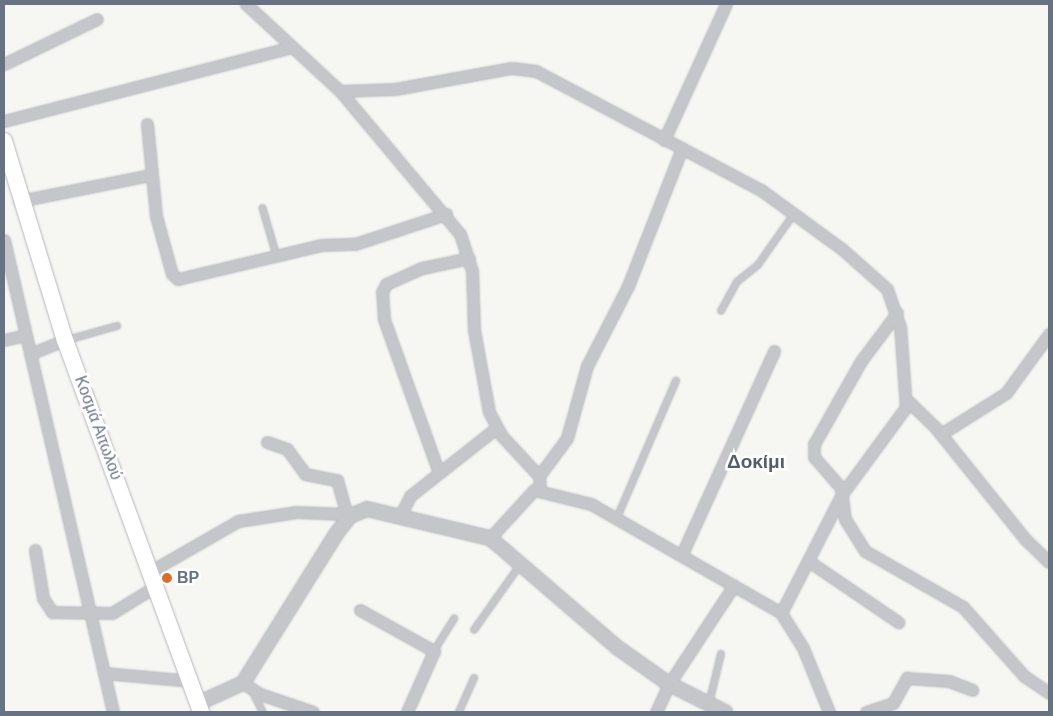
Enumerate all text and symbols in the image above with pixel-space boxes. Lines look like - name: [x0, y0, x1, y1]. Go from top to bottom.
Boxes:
- street label: Κοσμά Αιτωλού: [70, 373, 126, 483]
- district label: Δοκίμι: [727, 451, 785, 473]
- place label: BP: [177, 568, 199, 588]
- marker: BP: [161, 572, 173, 584]

